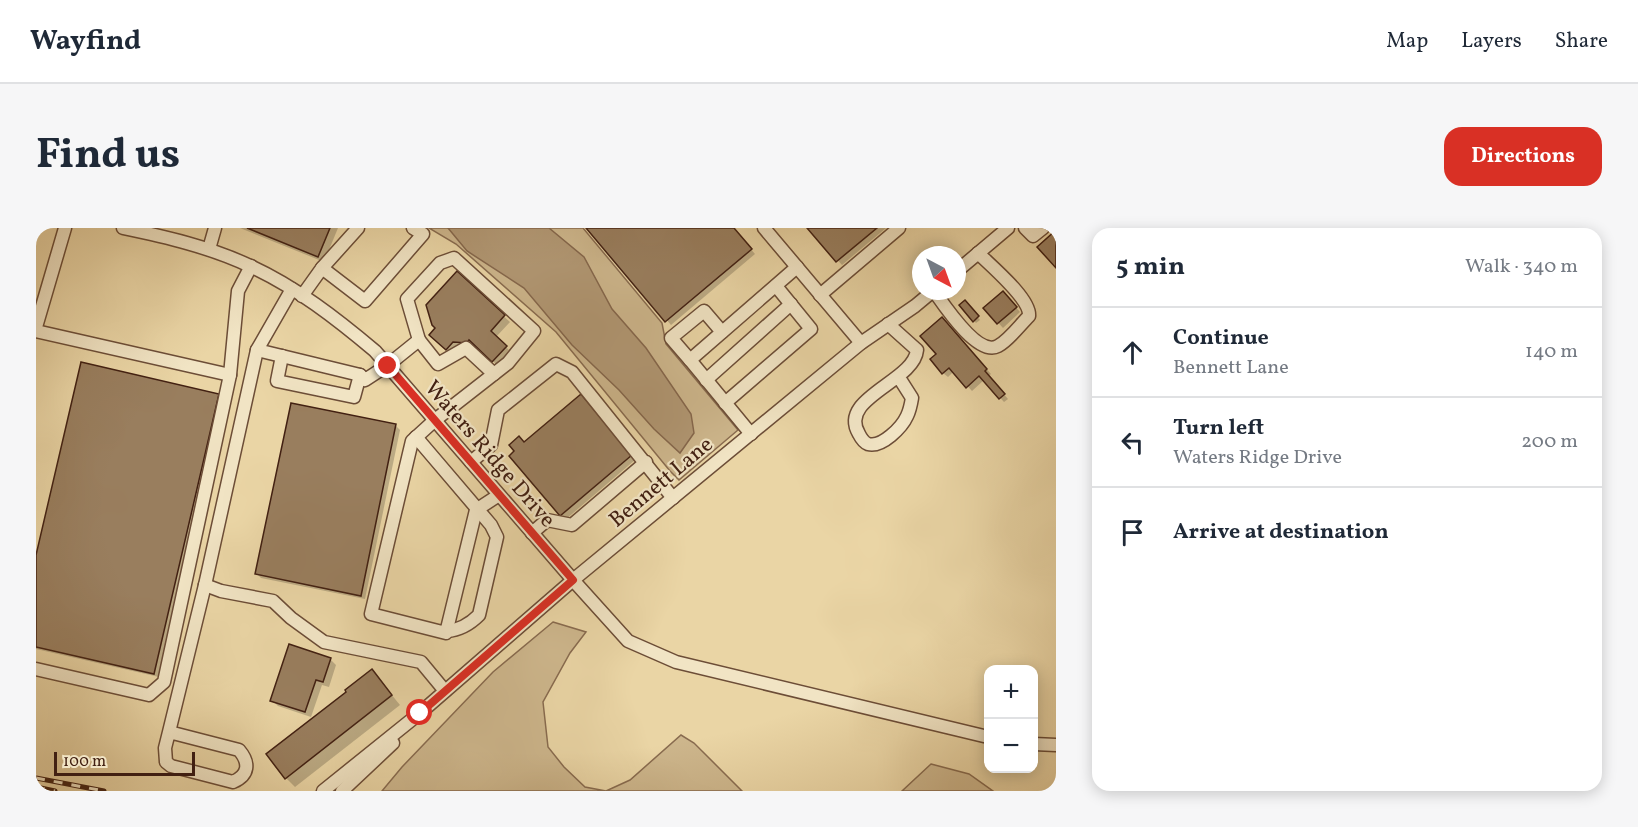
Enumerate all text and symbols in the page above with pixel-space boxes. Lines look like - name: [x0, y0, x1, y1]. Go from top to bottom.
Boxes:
- text: Wayfind: [30, 22, 141, 61]
- text: Map: [1386, 27, 1428, 56]
- text: Layers: [1461, 27, 1522, 56]
- text: Share: [1555, 27, 1608, 56]
- text: Find us: [36, 127, 180, 186]
- button: Directions: [1444, 127, 1602, 186]
- north arrow: [912, 246, 966, 300]
- text: 5 min: [1116, 249, 1185, 285]
- text: Walk · 340 m: [1465, 253, 1578, 281]
- text: Continue: [1173, 323, 1269, 354]
- icon: ahead: [1116, 336, 1149, 369]
- text: 140 m: [1525, 338, 1578, 366]
- route end: [374, 352, 400, 378]
- text: Bennett Lane: [1173, 354, 1289, 382]
- street label: Waters Ridge Drive: [416, 374, 562, 535]
- text: Turn left: [1173, 413, 1264, 444]
- icon: left: [1116, 426, 1149, 459]
- text: 200 m: [1521, 428, 1578, 456]
- street label: Bennett Lane: [603, 430, 720, 536]
- text: Waters Ridge Drive: [1173, 444, 1342, 472]
- icon: arrive: [1116, 516, 1149, 549]
- text: Arrive at destination: [1173, 517, 1389, 548]
- map controls: [984, 665, 1038, 773]
- button: +: [984, 665, 1038, 719]
- route start: [406, 699, 432, 725]
- button: −: [984, 719, 1038, 773]
- scale bar: [54, 749, 195, 776]
- text: 100 m: [63, 751, 106, 773]

